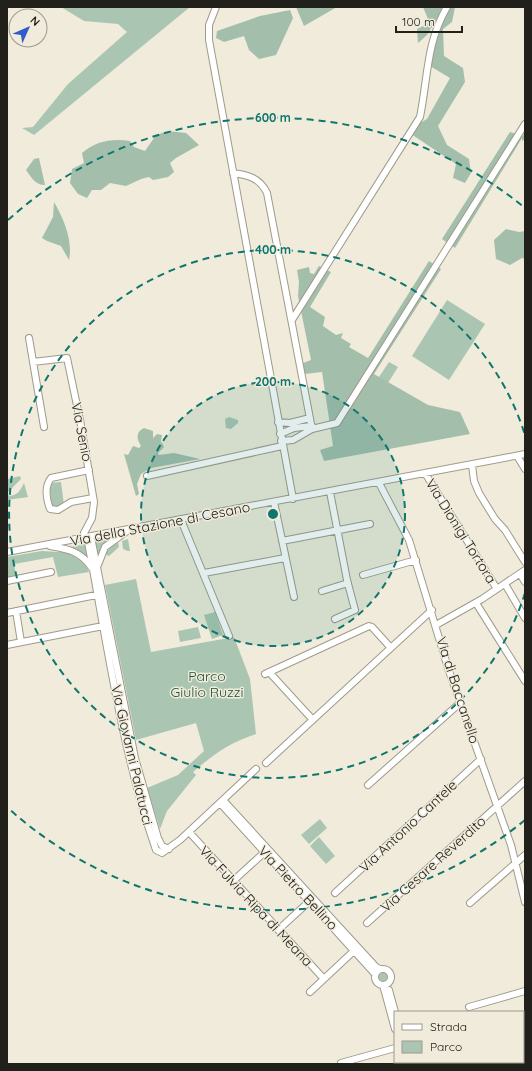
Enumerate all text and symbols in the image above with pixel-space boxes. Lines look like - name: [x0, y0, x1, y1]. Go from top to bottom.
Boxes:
- north arrow: [8, 8, 48, 48]
- scale bar: [396, 8, 462, 34]
- text: N: [27, 13, 43, 29]
- text: 100 m: [402, 14, 435, 29]
- text: 600 m: [255, 110, 291, 125]
- text: 400 m: [255, 242, 291, 257]
- text: 200 m: [255, 374, 291, 389]
- street label: Via Senio: [67, 401, 97, 463]
- street label: Via Dionigi Tortora: [422, 475, 500, 587]
- street label: Via della Stazione di Cesano: [69, 498, 251, 550]
- centre of rings: [266, 507, 280, 521]
- street label: Via di Baccanello: [432, 634, 484, 746]
- park label: Parco Giulio Ruzzi: [171, 667, 243, 701]
- street label: Via Giovanni Palatucci: [107, 683, 157, 827]
- street label: Via Antonio Cantele: [355, 776, 461, 876]
- street label: Via Cesare Reverdito: [377, 812, 489, 916]
- street label: Via Fulvia Ripa di Meana: [195, 842, 317, 970]
- street label: Via Pietro Bellino: [254, 842, 342, 934]
- legend: [394, 1011, 524, 1063]
- text: Strada: [430, 1019, 467, 1034]
- text: Parco: [430, 1039, 462, 1054]

